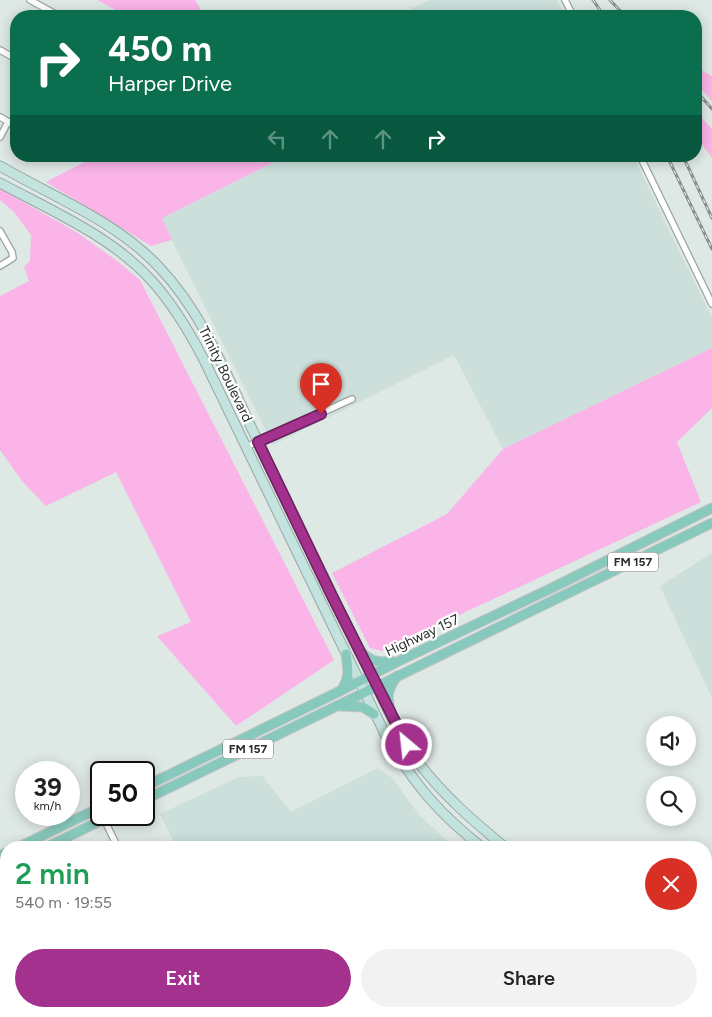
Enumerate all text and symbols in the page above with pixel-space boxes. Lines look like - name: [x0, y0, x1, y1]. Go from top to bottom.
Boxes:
- text: 450 m: [108, 28, 212, 70]
- icon: right: [25, 30, 90, 95]
- text: Harper Drive: [108, 70, 232, 97]
- icon: left: [263, 125, 291, 153]
- icon: ahead: [316, 125, 344, 153]
- icon: ahead: [369, 125, 397, 153]
- icon: right: [422, 125, 450, 153]
- street label: Trinity Boulevard: [195, 324, 256, 425]
- pin: [300, 363, 342, 414]
- icon: arrive: [307, 370, 335, 398]
- road number: FM 157: [608, 552, 658, 572]
- street label: Highway 157: [382, 611, 462, 660]
- map controls: [646, 716, 696, 826]
- button: sound: [646, 716, 696, 766]
- position arrow: [380, 718, 432, 770]
- road number: FM 157: [223, 740, 273, 759]
- speed limit sign: 50: [90, 761, 155, 826]
- text: 39: [33, 772, 62, 802]
- button: search: [646, 776, 696, 826]
- text: km/h: [34, 799, 61, 813]
- text: 2 min: [15, 855, 90, 892]
- button: close: [645, 858, 697, 910]
- text: 540 m · 19:55: [15, 893, 112, 912]
- button: Exit: [15, 949, 351, 1007]
- button: Share: [361, 949, 697, 1007]

